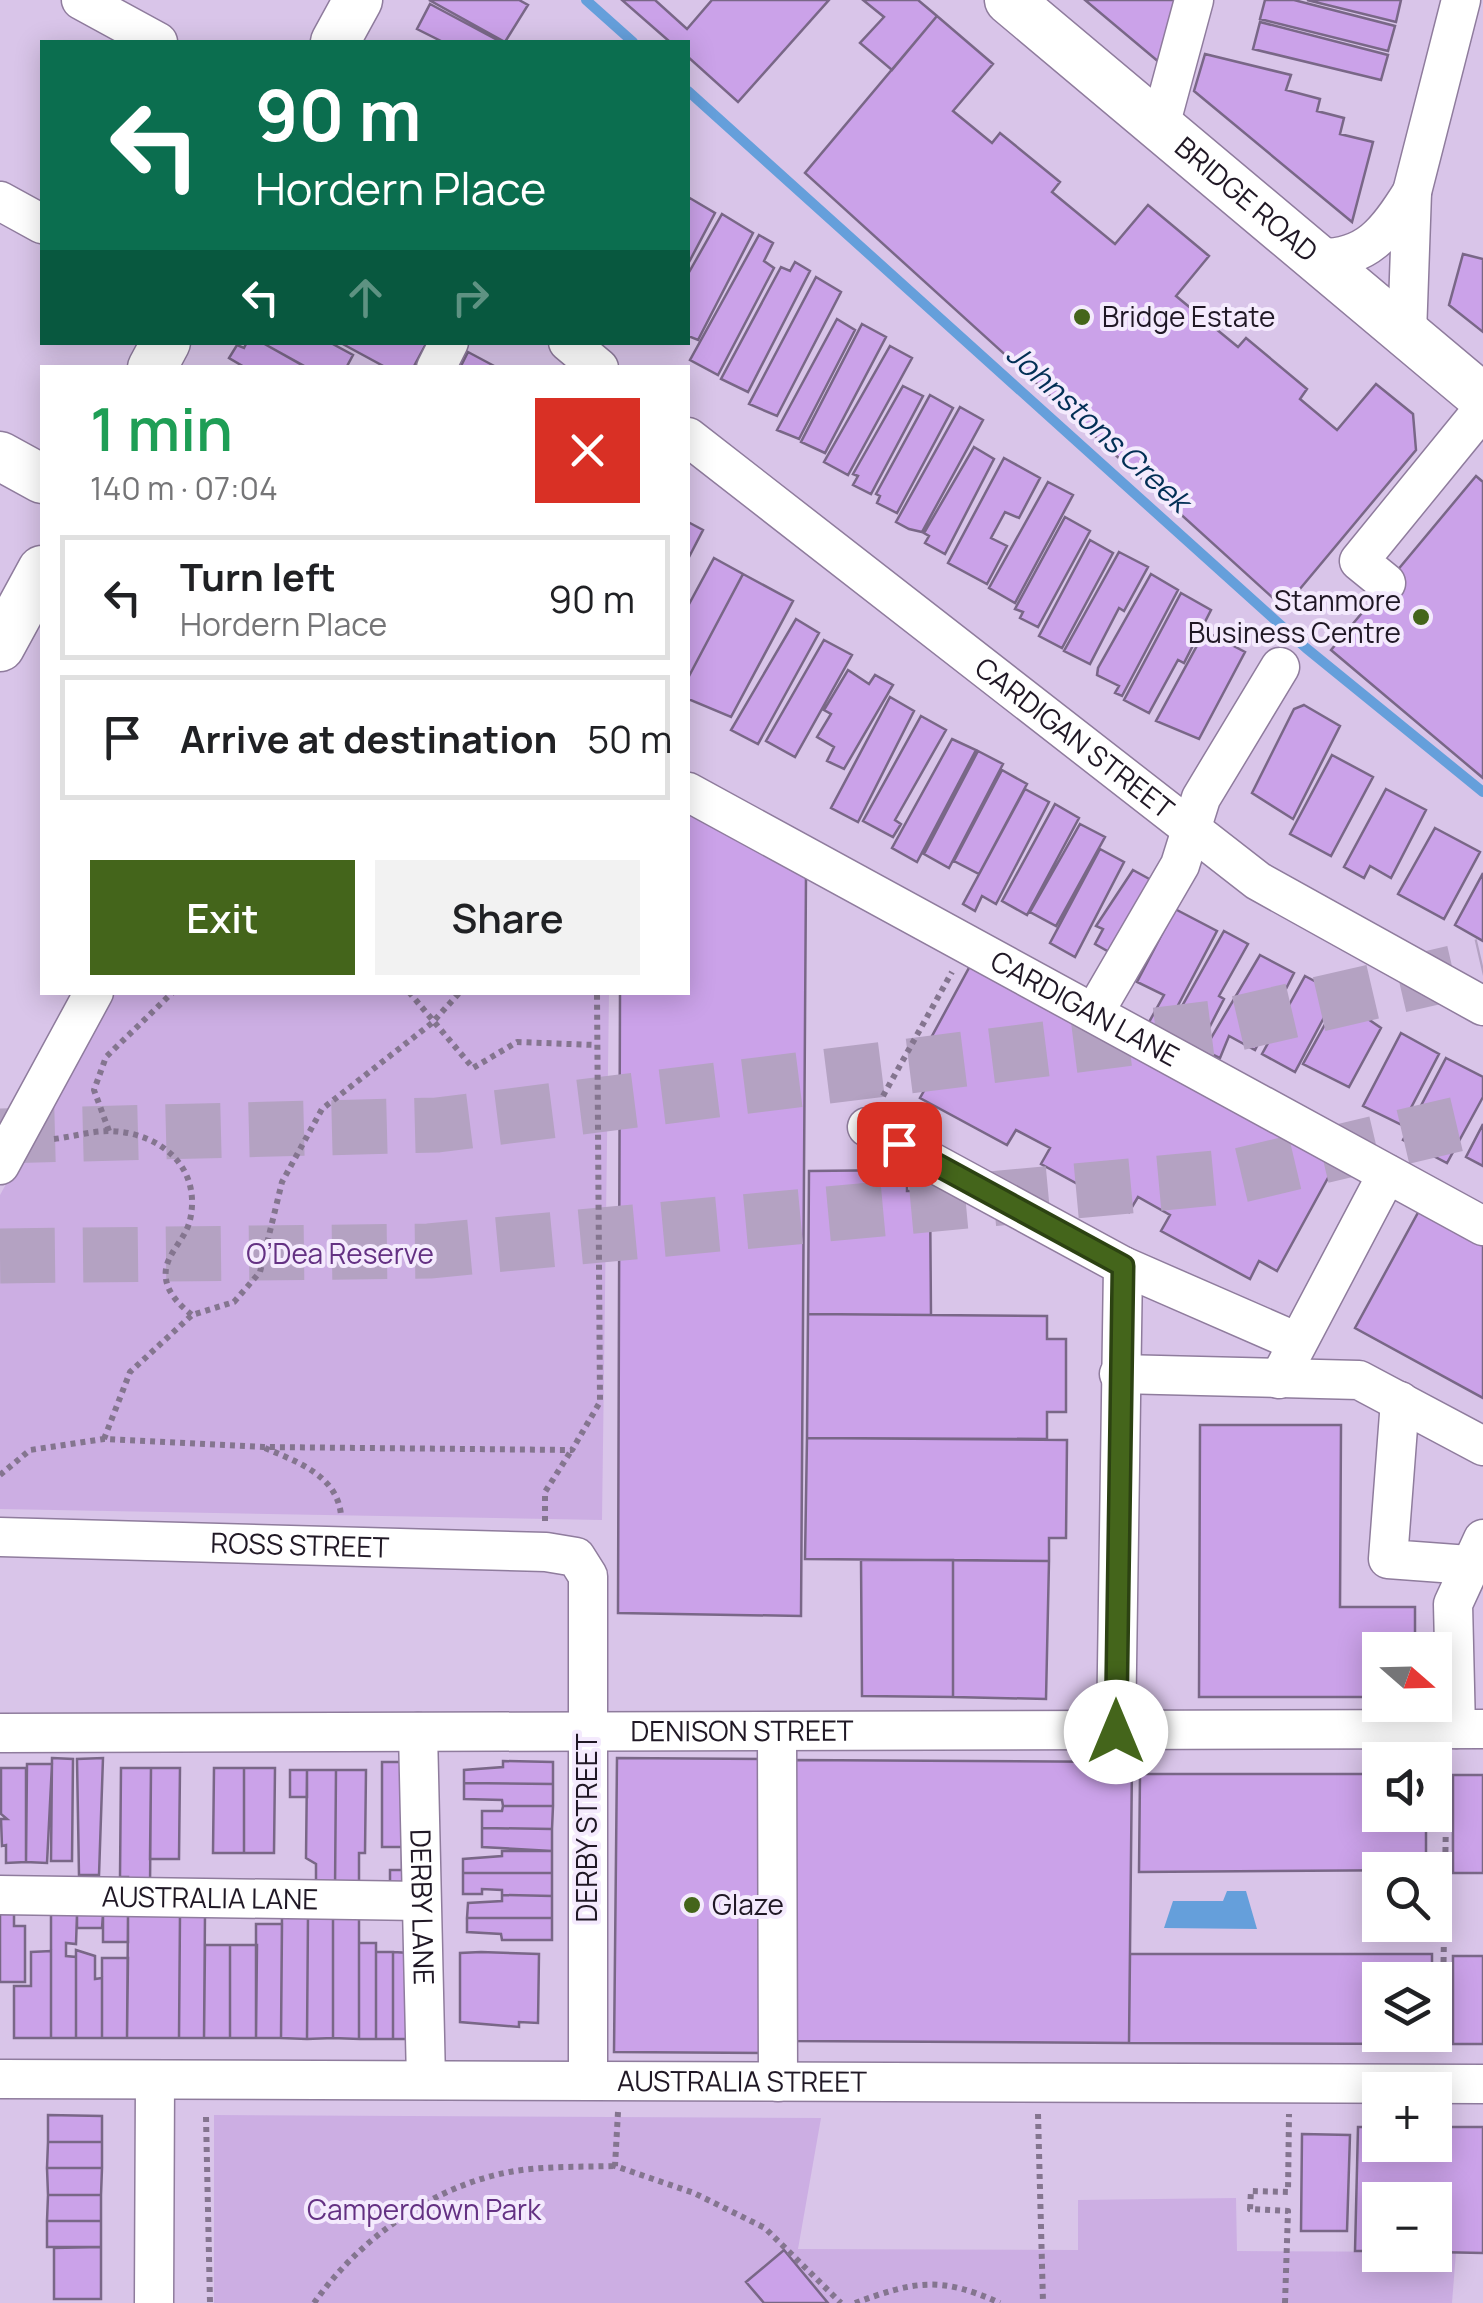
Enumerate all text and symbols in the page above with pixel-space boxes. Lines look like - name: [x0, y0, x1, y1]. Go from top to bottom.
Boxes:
- text: 90 m: [255, 66, 422, 162]
- icon: left: [90, 80, 220, 210]
- street label: BRIDGE ROAD: [1168, 128, 1326, 270]
- text: Hordern Place: [255, 157, 546, 219]
- icon: left: [233, 270, 288, 325]
- icon: ahead: [338, 270, 393, 325]
- icon: right: [443, 270, 498, 325]
- place label: Bridge Estate: [1102, 297, 1275, 335]
- marker: Bridge Estate: [1071, 306, 1093, 328]
- water label: Johnstons Creek: [998, 333, 1203, 523]
- text: 1 min: [90, 387, 233, 469]
- button: close: [535, 398, 640, 503]
- text: 140 m · 07:04: [90, 466, 278, 510]
- text: Turn left: [180, 550, 336, 602]
- icon: left: [95, 570, 150, 625]
- text: 90 m: [548, 572, 635, 624]
- place label: Stanmore Business Centre: [1188, 581, 1401, 651]
- text: Hordern Place: [180, 602, 387, 646]
- marker: Stanmore Business Centre: [1410, 606, 1432, 628]
- street label: CARDIGAN STREET: [968, 648, 1183, 827]
- icon: arrive: [95, 710, 150, 765]
- text: Arrive at destination: [180, 712, 557, 764]
- text: 50 m: [587, 712, 672, 764]
- button: Exit: [90, 860, 355, 975]
- button: Share: [375, 860, 640, 975]
- street label: CARDIGAN LANE: [984, 941, 1186, 1074]
- pin: [857, 1102, 942, 1187]
- icon: arrive: [872, 1117, 927, 1172]
- park label: O’Dea Reserve: [246, 1234, 434, 1272]
- street label: ROSS STREET: [210, 1523, 390, 1566]
- north arrow: [1362, 1632, 1452, 1722]
- map controls: [1362, 1632, 1452, 2272]
- position arrow: [1064, 1680, 1168, 1784]
- street label: DENISON STREET: [630, 1711, 854, 1749]
- street label: DERBY STREET: [567, 1733, 605, 1923]
- button: sound: [1362, 1742, 1452, 1832]
- street label: DERBY LANE: [402, 1829, 444, 1985]
- button: search: [1362, 1852, 1452, 1942]
- street label: AUSTRALIA LANE: [101, 1876, 319, 1918]
- place label: Glaze: [712, 1885, 784, 1923]
- marker: Glaze: [681, 1894, 703, 1916]
- button: layers: [1362, 1962, 1452, 2052]
- street label: AUSTRALIA STREET: [617, 2061, 867, 2100]
- button: +: [1362, 2072, 1452, 2162]
- button: −: [1362, 2182, 1452, 2272]
- park label: Camperdown Park: [307, 2190, 542, 2228]

